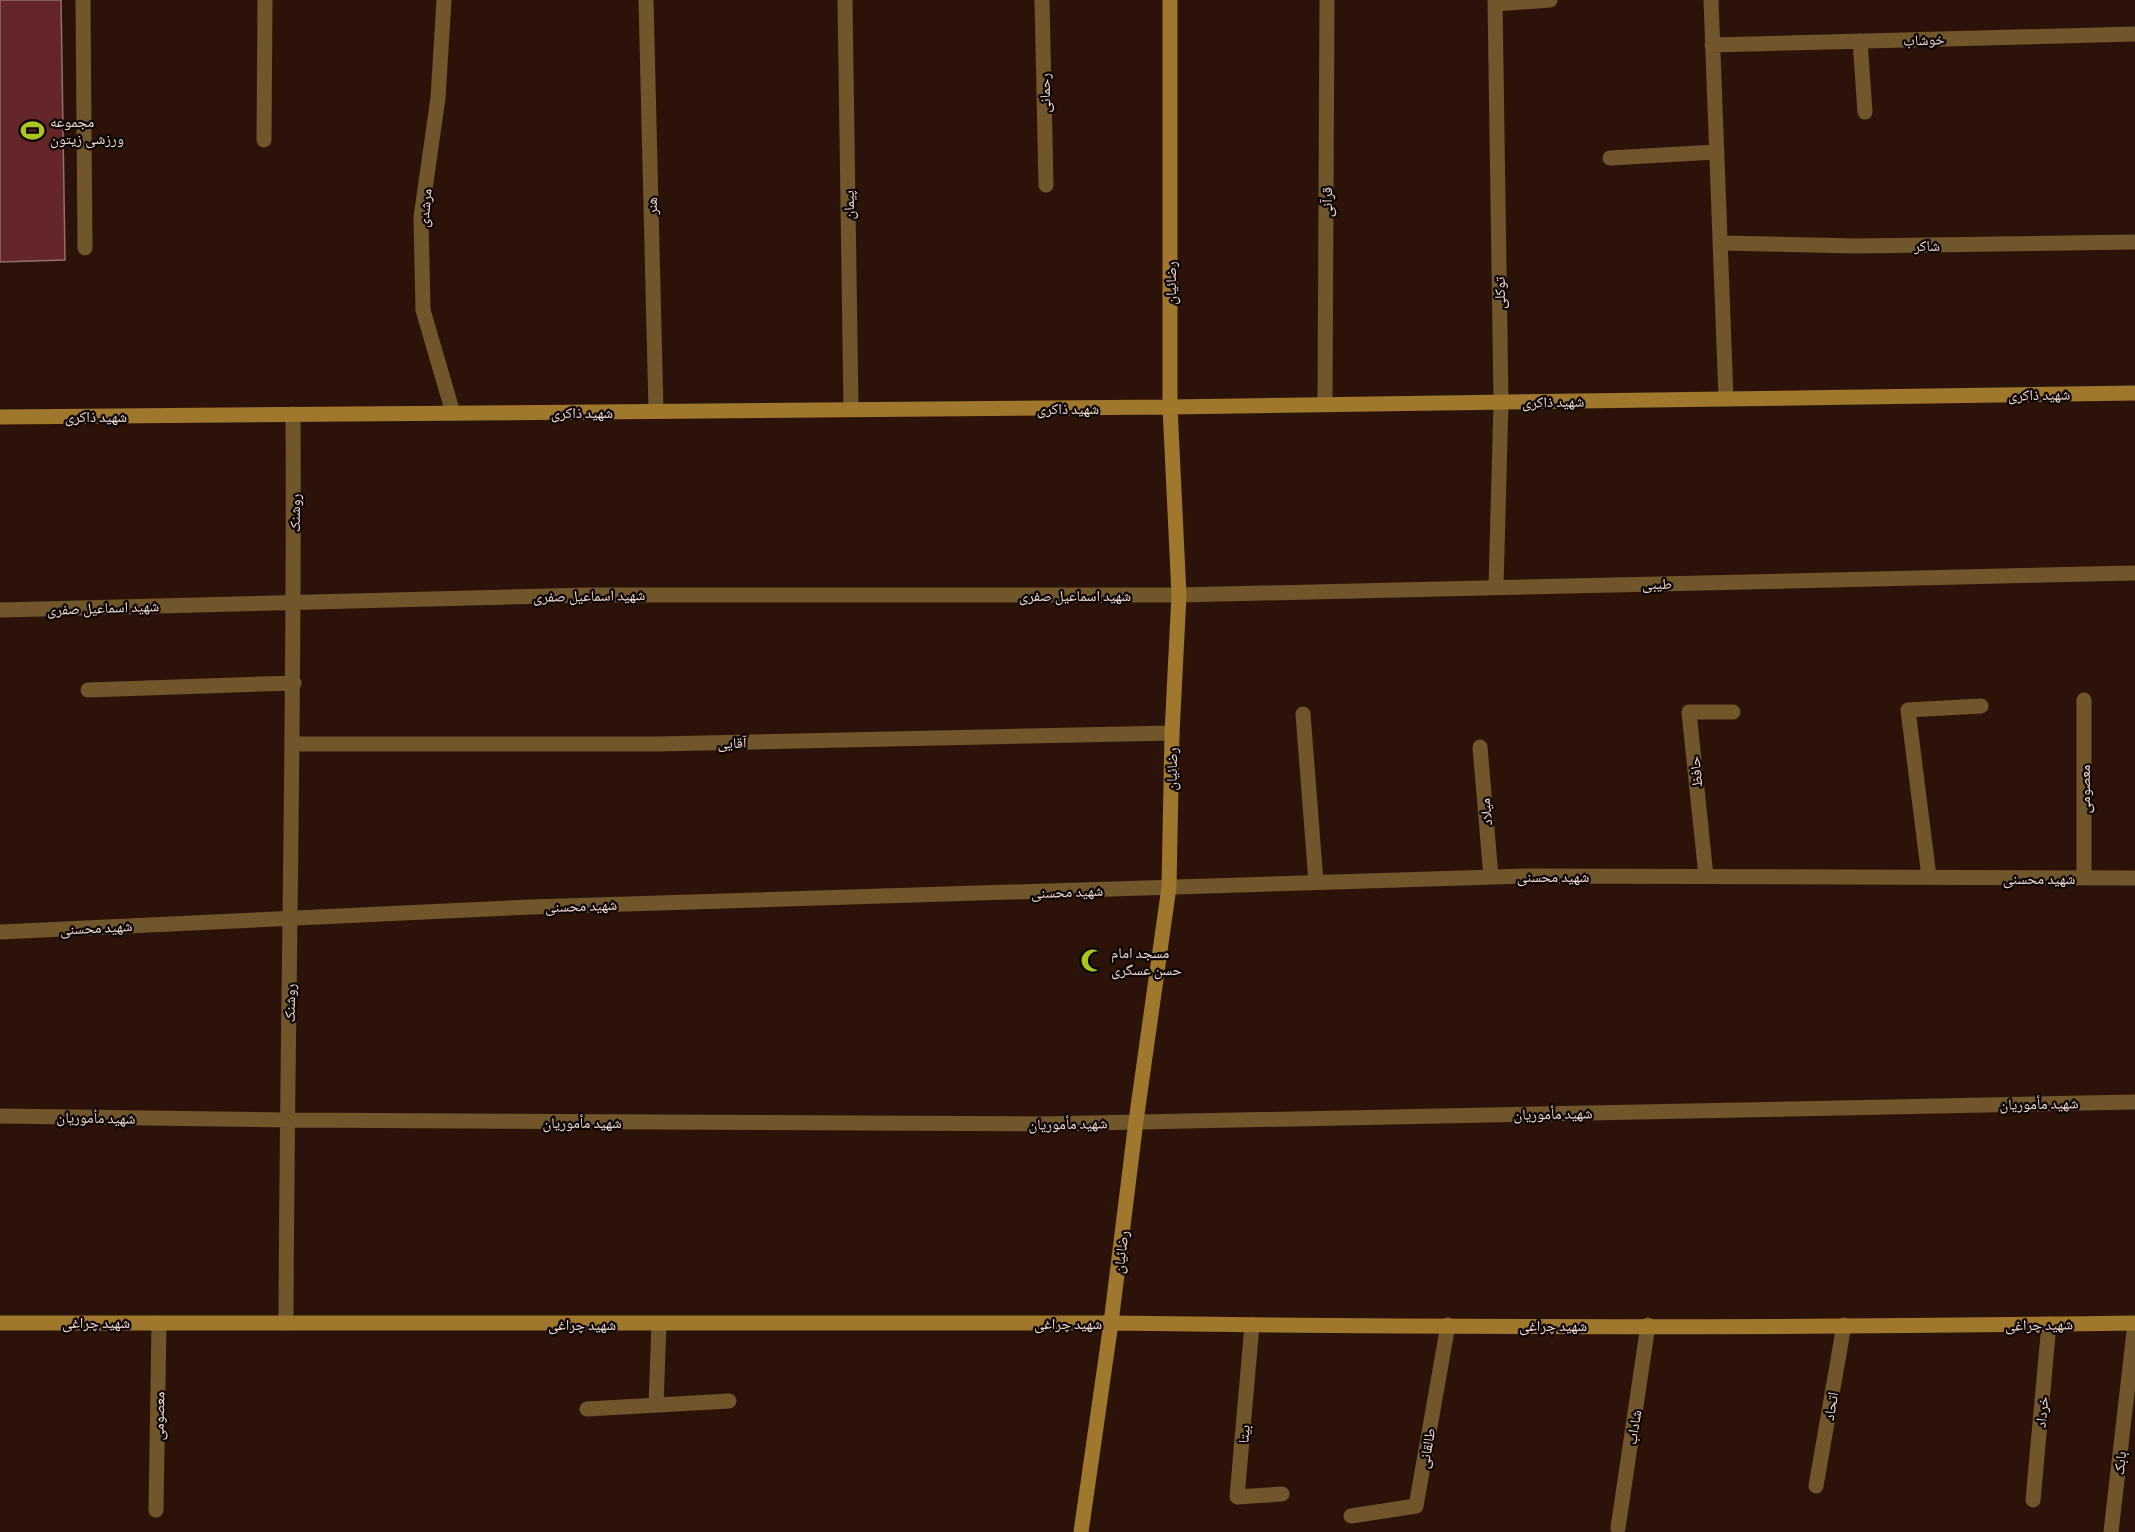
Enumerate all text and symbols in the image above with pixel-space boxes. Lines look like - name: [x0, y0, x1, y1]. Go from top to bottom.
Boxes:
- street label: خوشاب: [1903, 29, 1946, 50]
- street label: رحمانی: [1035, 73, 1055, 113]
- place label: مجموعه ورزشی زیتون: [50, 112, 124, 149]
- sports icon: مجموعه ورزشی زیتون: [19, 117, 45, 143]
- street label: قرآنی: [1317, 187, 1337, 217]
- street label: مرشدی: [413, 188, 437, 228]
- street label: پیمان: [839, 190, 859, 220]
- street label: هنر: [642, 197, 661, 216]
- street label: شاکر: [1913, 236, 1940, 255]
- street label: رضائیان: [1161, 261, 1181, 305]
- street label: توکلی: [1490, 276, 1510, 309]
- street label: شهید ذاکری: [2008, 384, 2071, 406]
- street label: شهید ذاکری: [1522, 391, 1585, 413]
- street label: شهید ذاکری: [1037, 399, 1099, 419]
- street label: شهید ذاکری: [551, 403, 613, 423]
- street label: شهید ذاکری: [65, 407, 127, 427]
- street label: روشنک: [285, 493, 304, 532]
- street label: طیبی: [1642, 574, 1672, 594]
- street label: شهید اسماعیل صفری: [533, 585, 645, 607]
- street label: شهید اسماعیل صفری: [1019, 586, 1131, 606]
- street label: شهید اسماعیل صفری: [47, 596, 160, 620]
- street label: آقایی: [717, 733, 748, 753]
- street label: رضائیان: [1162, 747, 1182, 791]
- street label: حافظ: [1684, 755, 1706, 788]
- street label: معصومی: [2075, 764, 2095, 813]
- street label: میلاد: [1475, 797, 1495, 827]
- street label: شهید محسنی: [1517, 867, 1589, 887]
- street label: شهید محسنی: [2003, 869, 2075, 889]
- street label: شهید محسنی: [1030, 881, 1104, 903]
- street label: شهید محسنی: [544, 895, 618, 917]
- street label: شهید محسنی: [59, 916, 133, 940]
- place label: مسجد امام حسن عسگری: [1111, 943, 1182, 980]
- mosque icon: مسجد امام حسن عسگری: [1080, 948, 1106, 974]
- street label: روشنک: [280, 983, 299, 1023]
- street label: شهید مأموریان: [1999, 1093, 2079, 1115]
- street label: شهید مأموریان: [1513, 1103, 1593, 1125]
- street label: شهید مأموریان: [56, 1107, 136, 1129]
- street label: شهید مأموریان: [542, 1113, 622, 1133]
- street label: شهید مأموریان: [1028, 1113, 1108, 1135]
- street label: رضائیان: [1108, 1229, 1134, 1275]
- street label: شهید چراغی: [62, 1313, 130, 1333]
- street label: شهید چراغی: [1034, 1314, 1102, 1334]
- street label: شهید چراغی: [2005, 1314, 2073, 1336]
- street label: شهید چراغی: [548, 1315, 616, 1335]
- street label: شهید چراغی: [1519, 1316, 1587, 1336]
- street label: اتحاد: [1819, 1390, 1841, 1422]
- street label: معصومی: [149, 1391, 169, 1441]
- street label: خرداد: [2031, 1395, 2052, 1429]
- street label: شاداب: [1621, 1408, 1645, 1446]
- street label: بیتا: [1233, 1424, 1253, 1444]
- street label: طالقانی: [1414, 1426, 1440, 1470]
- street label: بابک: [2109, 1450, 2130, 1476]

